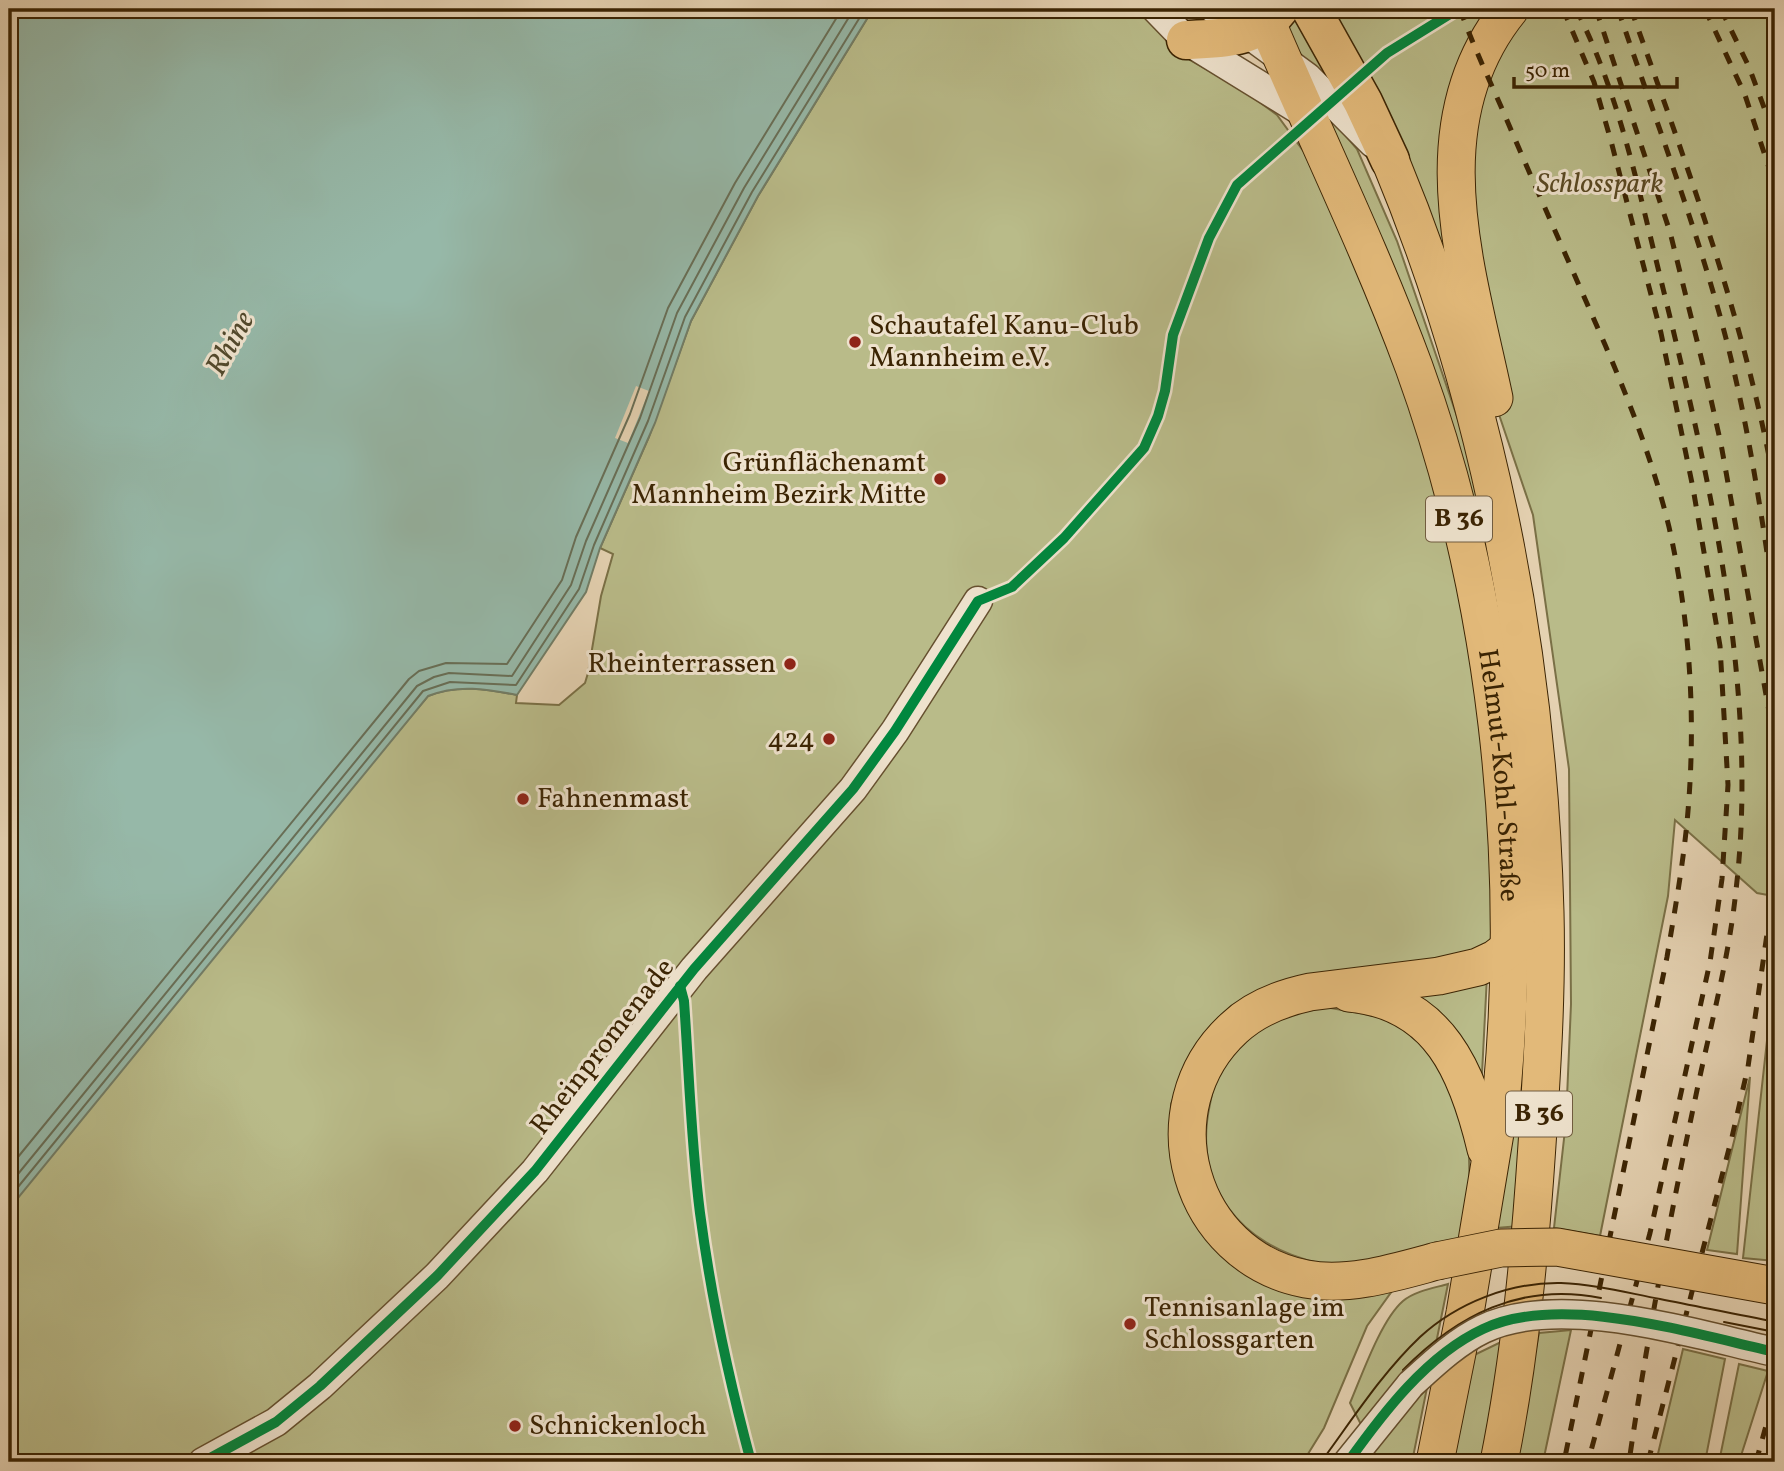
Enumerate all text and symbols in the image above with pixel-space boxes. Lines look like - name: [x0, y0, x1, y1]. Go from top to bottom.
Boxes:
- scale bar: [1514, 46, 1677, 90]
- text: 50 m: [1525, 57, 1570, 86]
- park label: Schlosspark: [1537, 165, 1663, 204]
- water label: Rhine: [196, 304, 266, 384]
- place label: Schautafel Kanu-Club Mannheim e.V.: [869, 307, 1139, 378]
- marker: Schautafel Kanu-Club Mannheim e.V.: [847, 334, 863, 350]
- place label: Grünflächenamt Mannheim Bezirk Mitte: [631, 444, 926, 515]
- marker: Grünflächenamt Mannheim Bezirk Mitte: [932, 471, 948, 487]
- road number: B 36: [1426, 496, 1492, 541]
- place label: Rheinterrassen: [588, 645, 776, 684]
- street label: Helmut-Kohl-Straße: [1467, 646, 1528, 902]
- marker: Rheinterrassen: [782, 656, 798, 672]
- place label: 424: [767, 720, 815, 759]
- marker: 424: [821, 731, 837, 747]
- place label: Fahnenmast: [537, 780, 689, 819]
- marker: Fahnenmast: [515, 791, 531, 807]
- street label: Rheinpromenade: [522, 950, 684, 1144]
- road number: B 36: [1506, 1092, 1572, 1136]
- place label: Tennisanlage im Schlossgarten: [1144, 1289, 1345, 1360]
- marker: Tennisanlage im Schlossgarten: [1122, 1316, 1138, 1332]
- place label: Schnickenloch: [529, 1407, 707, 1446]
- marker: Schnickenloch: [507, 1418, 523, 1434]

